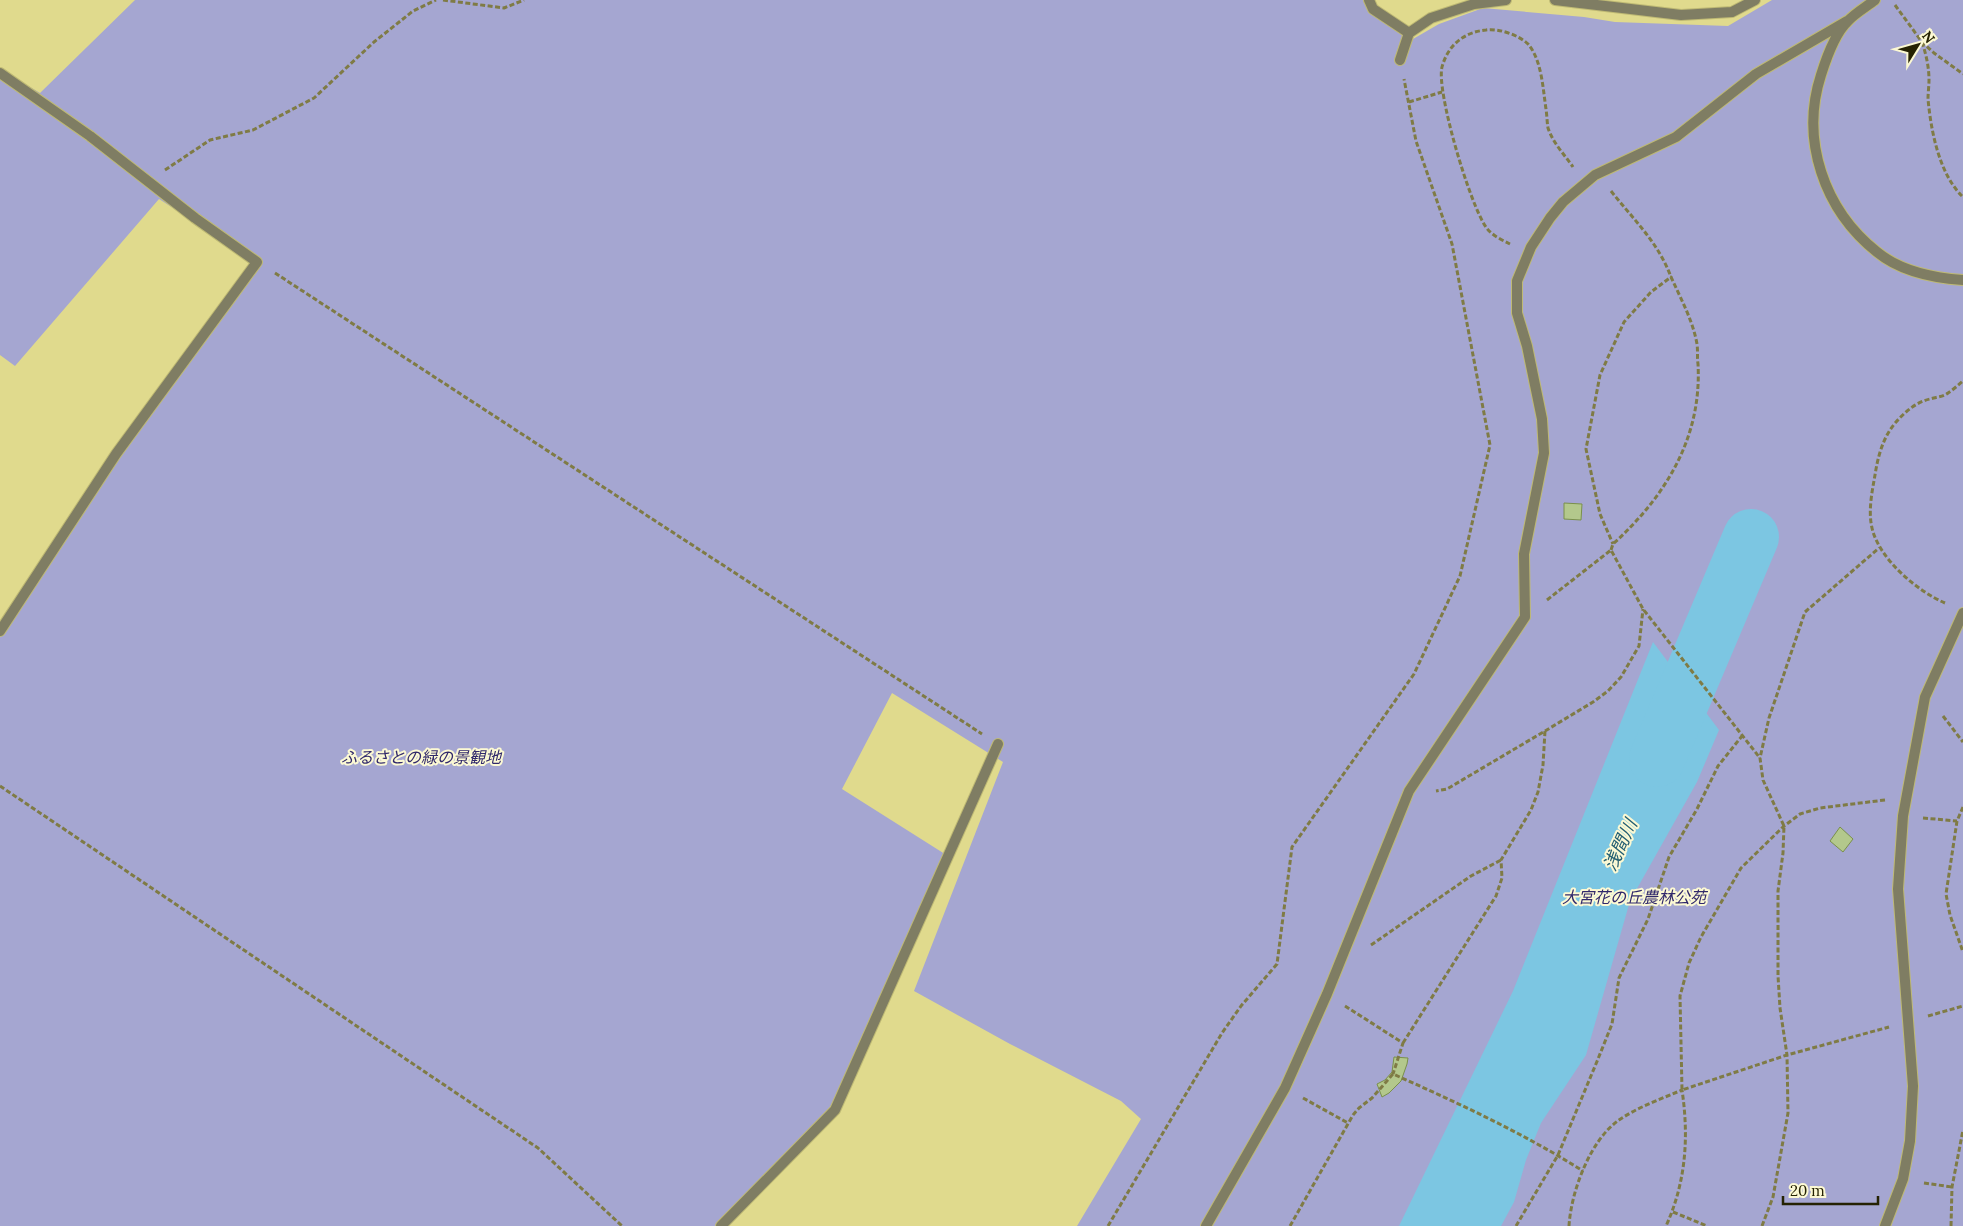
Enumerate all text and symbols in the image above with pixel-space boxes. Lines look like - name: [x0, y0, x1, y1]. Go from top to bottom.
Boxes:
- north arrow: [1893, 20, 1943, 70]
- text: N: [1918, 27, 1939, 47]
- park label: ふるさとの緑の景観地: [341, 747, 503, 767]
- water label: 浅間川: [1598, 814, 1643, 874]
- park label: 大宮花の丘農林公苑: [1562, 887, 1709, 907]
- scale bar: [1783, 1174, 1878, 1206]
- text: 20 m: [1790, 1181, 1825, 1200]

